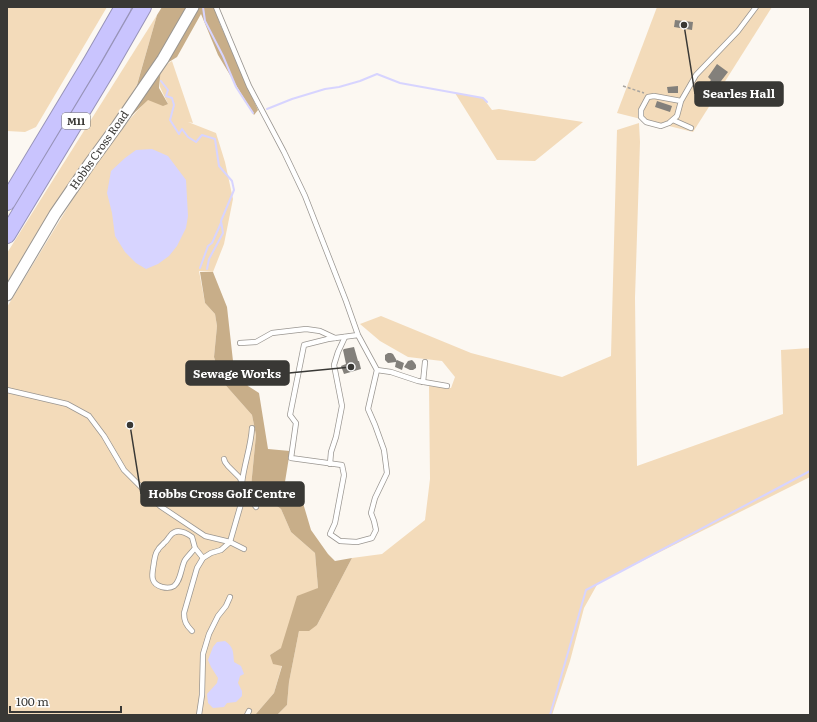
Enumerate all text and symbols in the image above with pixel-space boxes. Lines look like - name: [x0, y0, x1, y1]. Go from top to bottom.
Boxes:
- callout: Searles Hall: [695, 82, 783, 106]
- text: Searles Hall: [703, 84, 776, 102]
- street label: Hobbs Cross Road: [65, 106, 132, 192]
- road number: M11: [62, 113, 90, 129]
- callout: Sewage Works: [186, 361, 289, 385]
- text: Sewage Works: [193, 364, 281, 382]
- callout: Hobbs Cross Golf Centre: [141, 482, 304, 506]
- text: Hobbs Cross Golf Centre: [148, 484, 296, 502]
- scale bar: [10, 688, 121, 714]
- text: 100 m: [16, 692, 49, 710]

